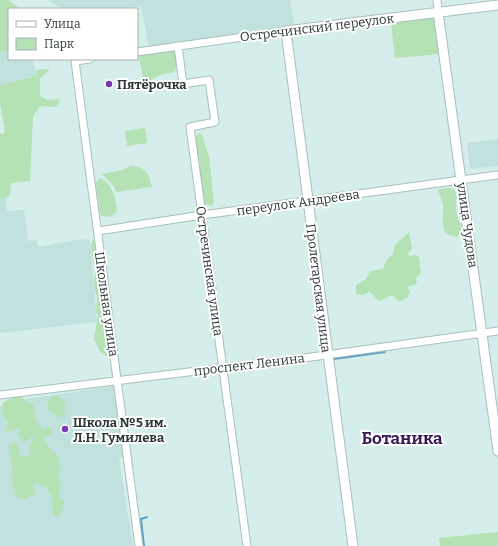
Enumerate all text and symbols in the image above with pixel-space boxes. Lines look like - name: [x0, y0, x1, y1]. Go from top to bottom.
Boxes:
- legend: [8, 8, 138, 60]
- street label: Остречинский переулок: [239, 11, 395, 44]
- text: Улица: [44, 17, 81, 31]
- text: Парк: [44, 37, 74, 51]
- place label: Пятёрочка: [117, 77, 187, 92]
- marker: Пятёрочка: [104, 79, 114, 89]
- street label: улица Чудова: [454, 180, 481, 269]
- street label: переулок Андреева: [236, 186, 360, 219]
- street label: Остречинская улица: [193, 205, 226, 337]
- street label: Пролетарская улица: [303, 223, 334, 354]
- street label: Школьная улица: [92, 251, 121, 357]
- street label: проспект Ленина: [193, 350, 305, 379]
- place label: Школа №5 им. Л.Н. Гумилева: [73, 415, 167, 445]
- marker: Школа №5 им. Л.Н. Гумилева: [60, 424, 70, 434]
- district label: Ботаника: [361, 428, 443, 449]

